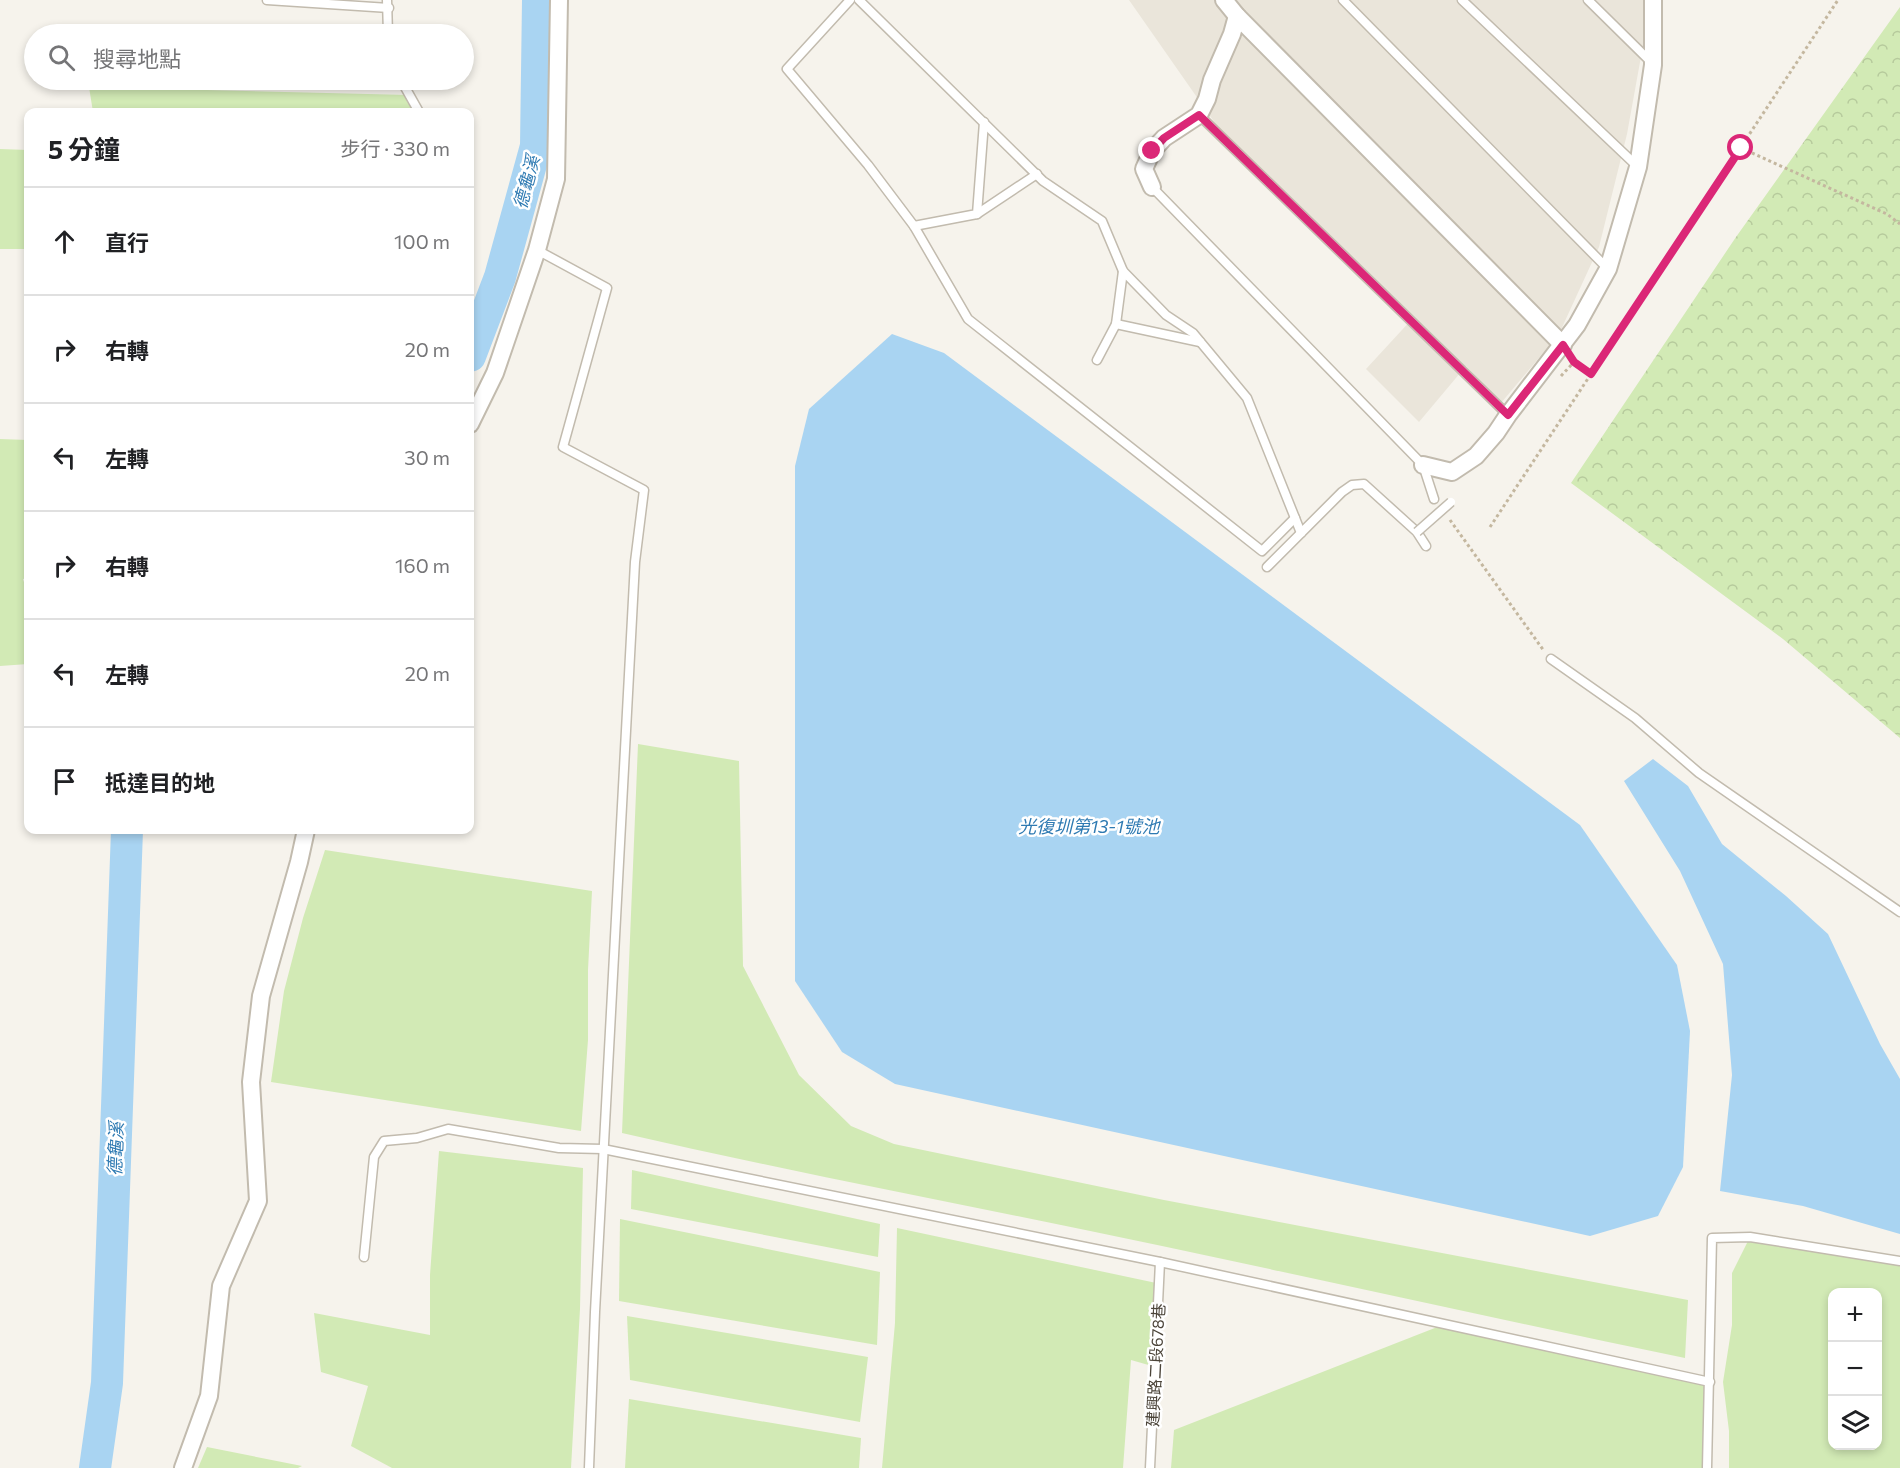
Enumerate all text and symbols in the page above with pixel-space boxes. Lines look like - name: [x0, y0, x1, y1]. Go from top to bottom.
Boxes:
- search box: [24, 24, 474, 90]
- icon: search: [45, 41, 78, 74]
- text: 搜尋地點: [93, 45, 181, 72]
- text: 5 分鐘: [48, 133, 120, 164]
- route start: [1727, 134, 1753, 160]
- text: 步行 · 330 m: [341, 136, 450, 160]
- route end: [1138, 137, 1164, 163]
- water label: 德龜溪: [508, 150, 544, 211]
- icon: ahead: [48, 225, 81, 258]
- text: 直行: [105, 229, 149, 256]
- text: 100 m: [394, 229, 450, 253]
- icon: right: [48, 333, 81, 366]
- text: 右轉: [105, 337, 149, 364]
- text: 20 m: [405, 337, 450, 361]
- icon: left: [48, 441, 81, 474]
- text: 左轉: [105, 445, 149, 472]
- text: 30 m: [404, 445, 450, 469]
- icon: right: [48, 549, 81, 582]
- text: 右轉: [105, 553, 149, 580]
- text: 160 m: [395, 553, 450, 577]
- icon: left: [48, 657, 81, 690]
- text: 左轉: [105, 661, 149, 688]
- text: 20 m: [405, 661, 450, 685]
- icon: arrive: [48, 765, 81, 798]
- text: 抵達目的地: [105, 769, 215, 796]
- water label: 光復圳第13-1號池: [1018, 815, 1162, 837]
- water label: 德龜溪: [103, 1119, 127, 1176]
- map controls: [1828, 1288, 1882, 1450]
- button: +: [1828, 1288, 1882, 1342]
- street label: 建興路二段678巷: [1142, 1303, 1168, 1427]
- button: −: [1828, 1342, 1882, 1396]
- button: layers: [1828, 1396, 1882, 1450]

